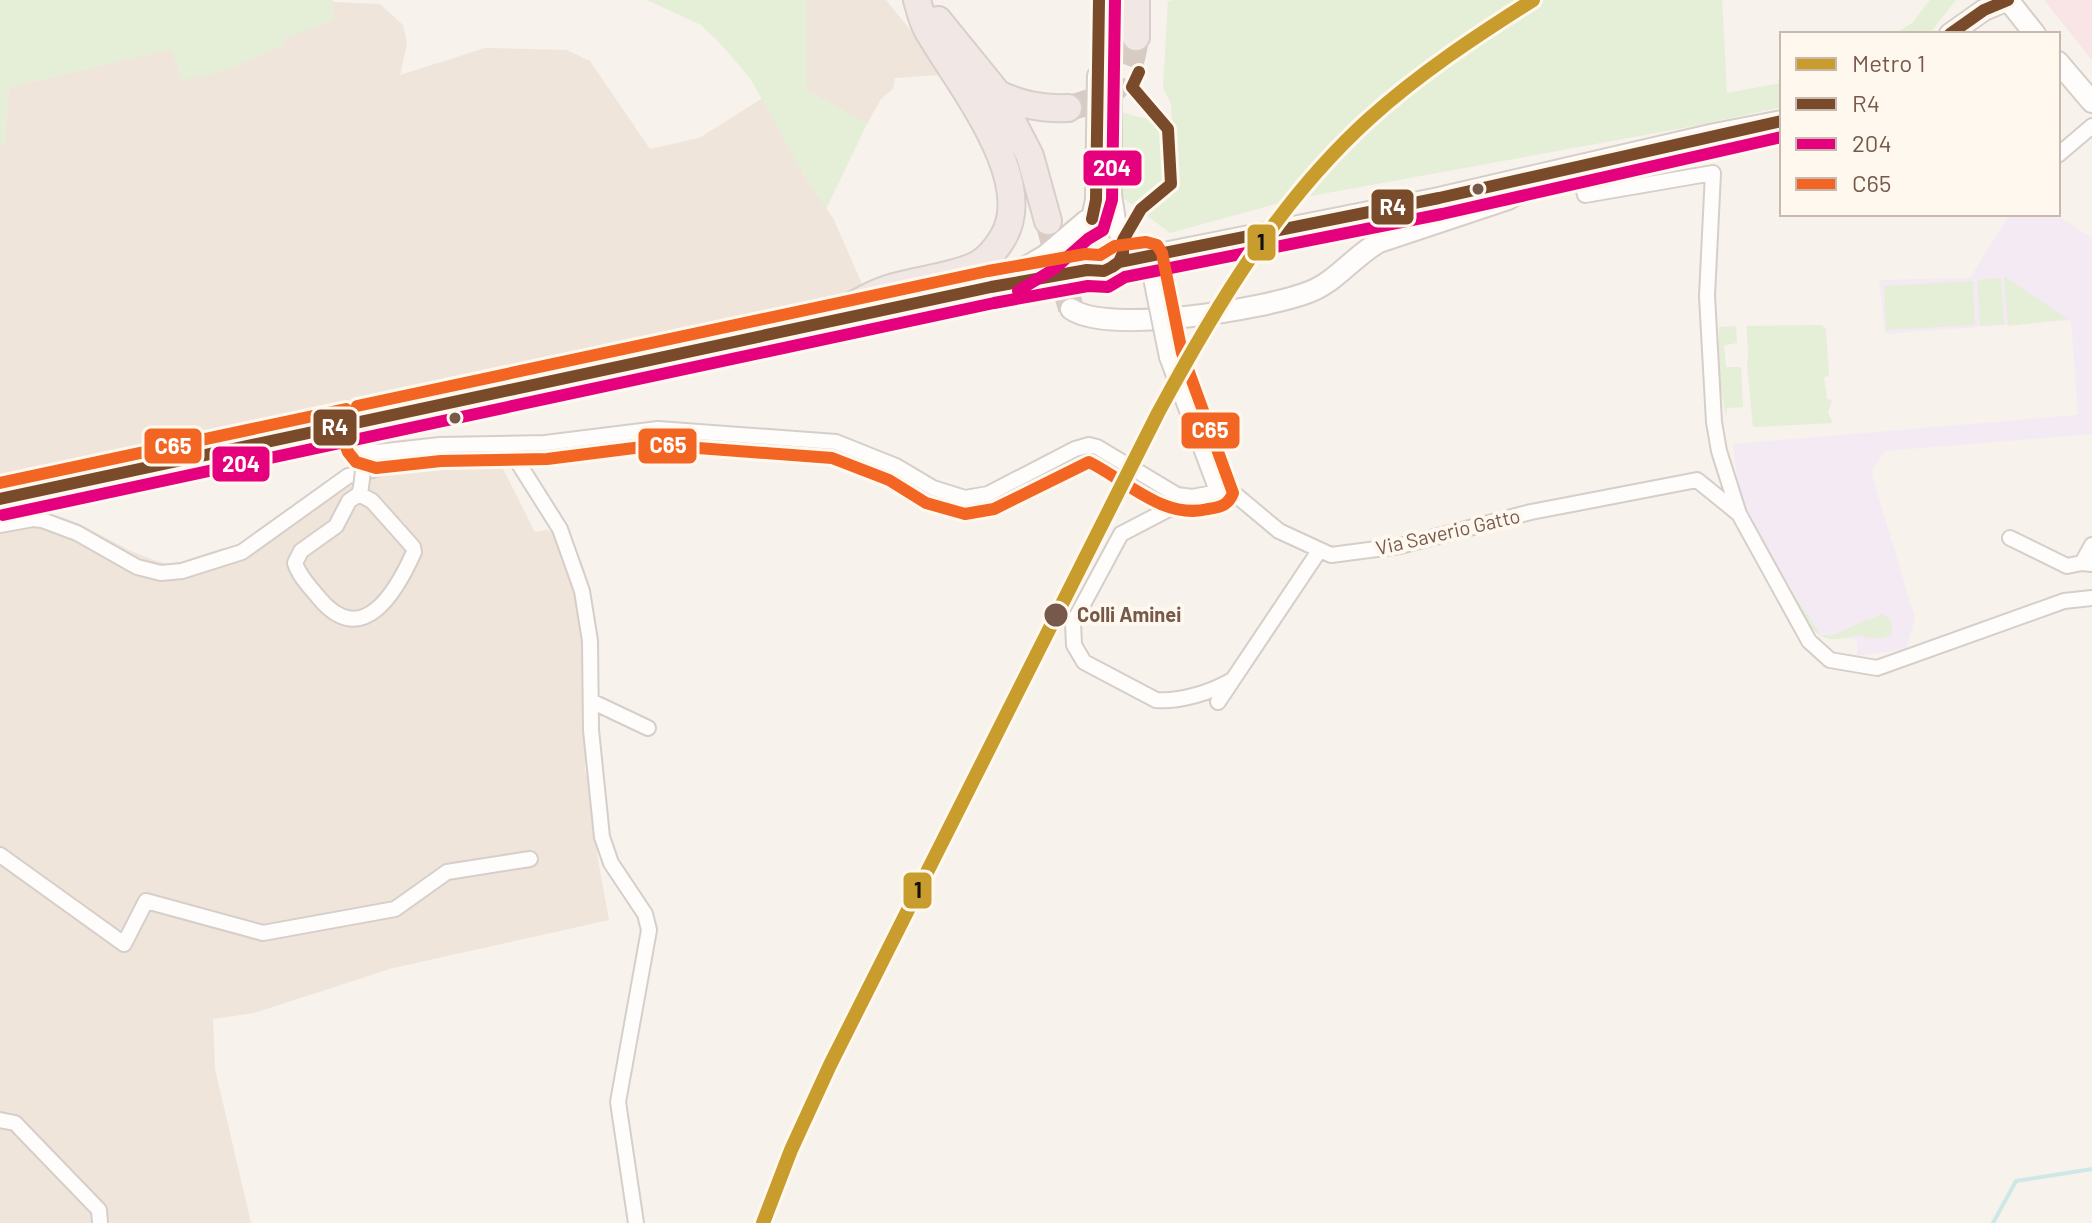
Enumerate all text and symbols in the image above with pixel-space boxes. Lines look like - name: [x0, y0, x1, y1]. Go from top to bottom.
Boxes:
- legend: [1780, 32, 2060, 216]
- text: Metro 1: [1852, 48, 1925, 77]
- text: R4: [1852, 88, 1880, 117]
- text: 204: [1852, 128, 1892, 157]
- line badge: 204: [1082, 149, 1143, 187]
- text: 204: [1093, 154, 1131, 180]
- text: C65: [1852, 168, 1891, 197]
- unlabelled marker: [1470, 181, 1486, 197]
- line badge: R4: [1370, 188, 1415, 226]
- text: R4: [1380, 193, 1406, 219]
- line badge: 1: [1246, 223, 1277, 262]
- text: 1: [1257, 228, 1265, 254]
- line badge: R4: [312, 408, 358, 447]
- unlabelled marker: [447, 410, 463, 426]
- line badge: C65: [1180, 411, 1241, 450]
- text: R4: [322, 413, 348, 439]
- text: C65: [1191, 416, 1229, 442]
- line badge: C65: [143, 427, 203, 465]
- line badge: C65: [637, 427, 698, 465]
- text: C65: [649, 431, 687, 457]
- text: C65: [154, 432, 192, 458]
- line badge: 204: [211, 445, 271, 483]
- text: 204: [222, 450, 260, 476]
- street label: Via Saverio Gatto: [1373, 503, 1522, 559]
- marker: Colli Aminei: [1042, 601, 1070, 629]
- place label: Colli Aminei: [1077, 602, 1181, 626]
- line badge: 1: [902, 871, 933, 910]
- text: 1: [914, 876, 922, 902]

